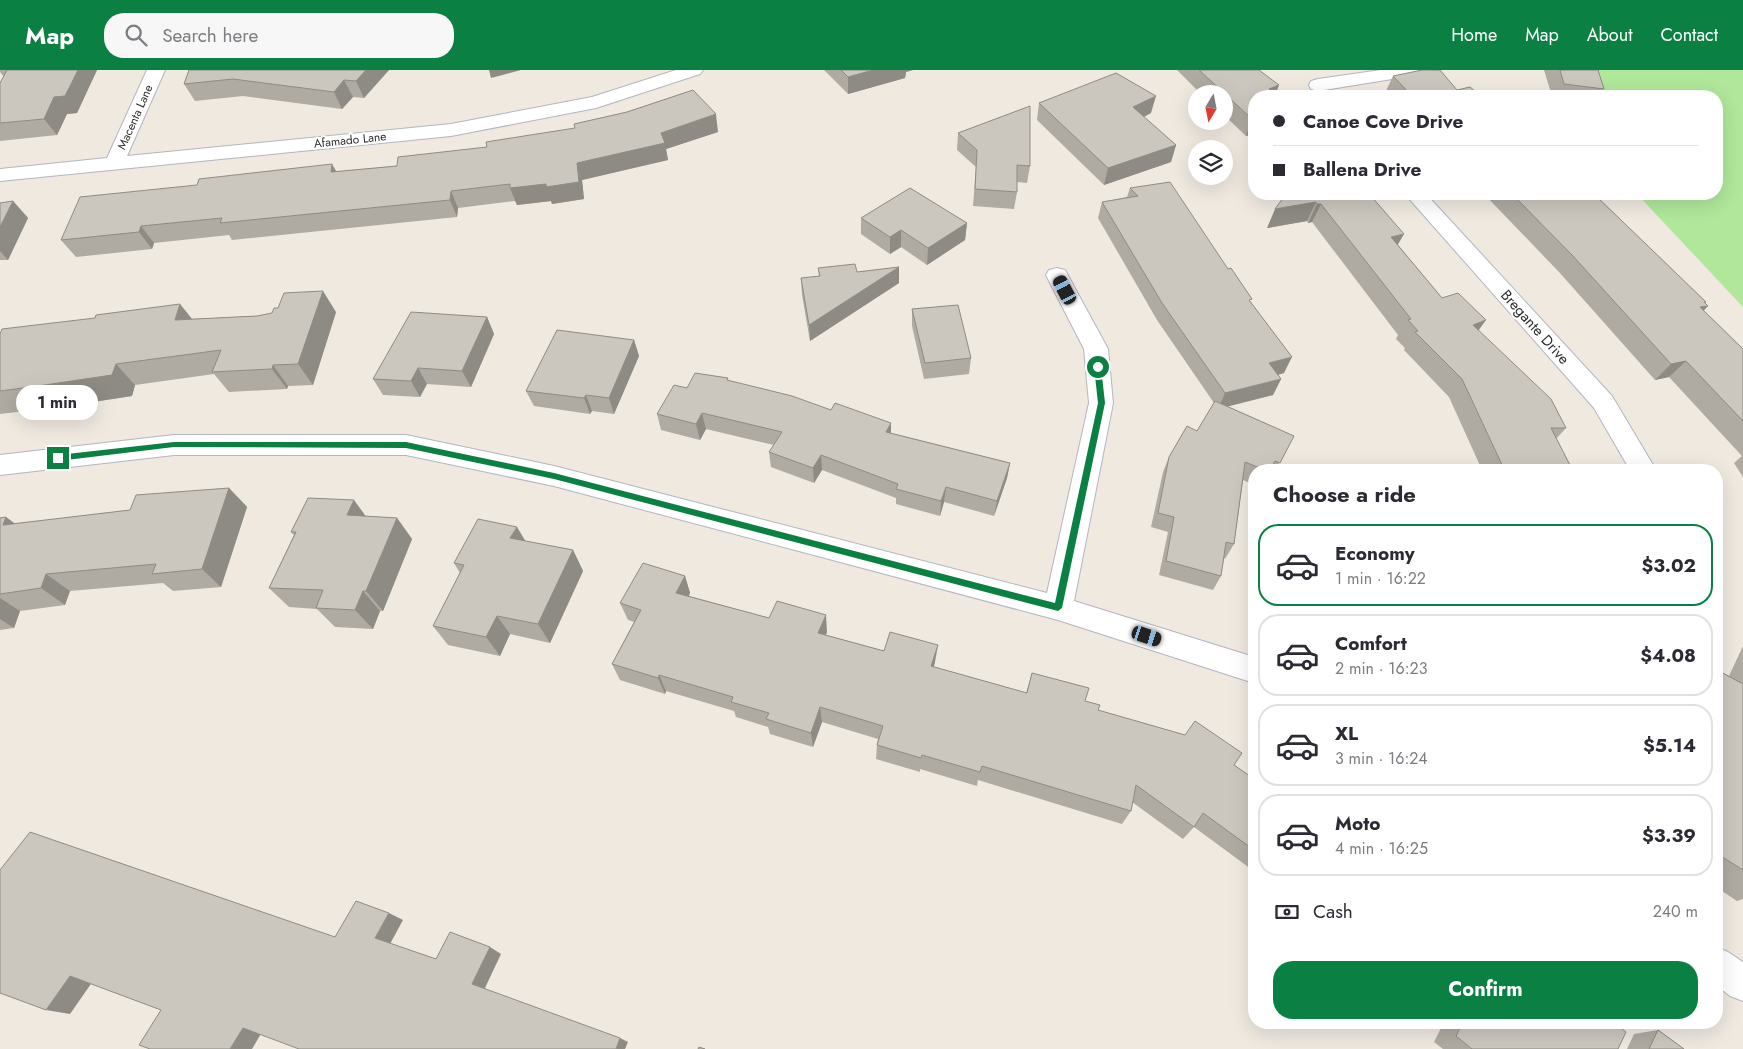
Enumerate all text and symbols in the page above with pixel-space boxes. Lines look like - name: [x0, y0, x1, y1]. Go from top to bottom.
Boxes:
- search box: [104, 13, 454, 58]
- text: Map: [25, 18, 74, 53]
- icon: search: [122, 21, 150, 49]
- text: Search here: [162, 22, 258, 49]
- text: Home: [1451, 22, 1497, 48]
- text: Map: [1525, 22, 1559, 48]
- text: About: [1587, 22, 1632, 48]
- text: Contact: [1660, 22, 1718, 48]
- street label: Macenta Lane: [113, 82, 157, 152]
- north arrow: [1188, 85, 1232, 130]
- map controls: [1188, 85, 1233, 185]
- text: Canoe Cove Drive: [1303, 108, 1463, 135]
- street label: Afamado Lane: [313, 127, 387, 153]
- button: layers: [1188, 140, 1233, 185]
- text: Ballena Drive: [1303, 156, 1421, 183]
- car: [1051, 273, 1078, 307]
- street label: Bregante Drive: [1495, 285, 1575, 369]
- route start: [1087, 356, 1109, 378]
- callout: 1 min: [17, 386, 99, 420]
- text: 1 min: [37, 391, 77, 414]
- route end: [47, 447, 69, 469]
- text: Choose a ride: [1273, 478, 1416, 510]
- text: Economy: [1335, 540, 1415, 567]
- icon: car: [1275, 543, 1320, 588]
- text: $3.02: [1642, 552, 1696, 579]
- text: 1 min · 16:22: [1335, 567, 1426, 590]
- car: [1130, 624, 1163, 648]
- text: Comfort: [1335, 630, 1407, 657]
- icon: car: [1275, 633, 1320, 678]
- text: $4.08: [1640, 642, 1696, 669]
- text: 2 min · 16:23: [1335, 657, 1427, 680]
- text: XL: [1335, 720, 1358, 747]
- icon: car: [1275, 723, 1320, 768]
- text: $5.14: [1643, 732, 1696, 759]
- text: 3 min · 16:24: [1335, 747, 1428, 770]
- text: Moto: [1335, 810, 1380, 837]
- icon: car: [1275, 813, 1320, 858]
- text: $3.39: [1642, 822, 1696, 849]
- text: 4 min · 16:25: [1335, 837, 1428, 860]
- icon: cash: [1273, 898, 1301, 926]
- text: Cash: [1313, 898, 1353, 925]
- text: 240 m: [1653, 900, 1698, 923]
- button: Confirm: [1273, 961, 1698, 1019]

